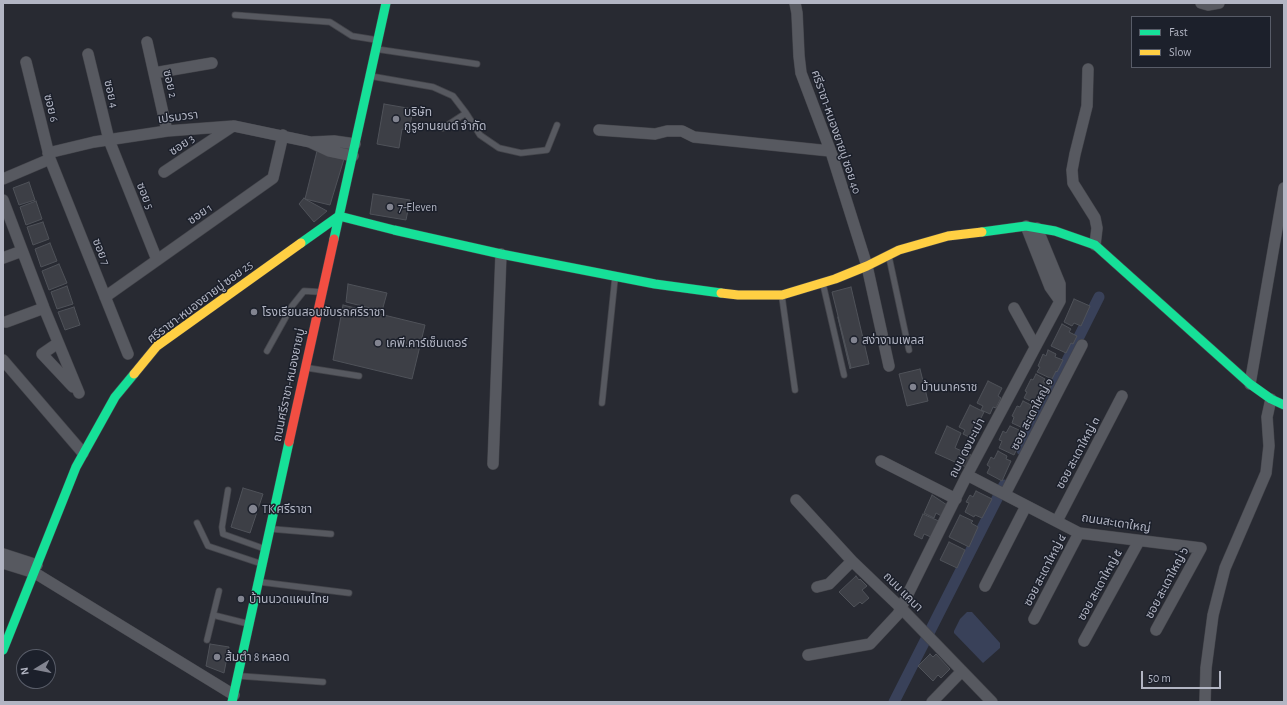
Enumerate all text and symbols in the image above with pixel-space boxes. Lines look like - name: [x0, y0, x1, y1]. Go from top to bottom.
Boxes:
- legend: [1131, 16, 1271, 68]
- text: Fast: [1169, 26, 1188, 38]
- text: Slow: [1169, 46, 1191, 58]
- street label: ศรีราชา-หนองยายบู่ ซอย 40: [808, 68, 864, 196]
- street label: ซอย 2: [160, 69, 180, 99]
- street label: ซอย 4: [101, 79, 121, 109]
- street label: ซอย 6: [41, 93, 61, 123]
- place label: บริษัท กูรูยานยนต์ จำกัด: [404, 105, 486, 133]
- street label: เปรมวรา: [157, 107, 199, 127]
- marker: บริษัท กูรูยานยนต์ จำกัด: [391, 114, 401, 124]
- street label: ซอย 3: [167, 131, 197, 159]
- street label: ซอย 5: [133, 180, 157, 212]
- street label: ซอย 1: [185, 200, 215, 228]
- place label: 7-Eleven: [398, 200, 437, 214]
- marker: 7-Eleven: [385, 202, 395, 212]
- street label: ซอย 7: [89, 236, 113, 268]
- street label: ศรีราชา-หนองยายบู่ ซอย 25: [144, 258, 256, 346]
- place label: โรงเรียนสอนขับรถศรีราชา: [262, 305, 385, 319]
- marker: โรงเรียนสอนขับรถศรีราชา: [249, 307, 259, 317]
- street label: ถนนศรีราชา-หนองยายบู่: [270, 327, 308, 443]
- place label: สง่างามเพลส: [862, 333, 924, 347]
- marker: สง่างามเพลส: [849, 335, 859, 345]
- place label: เคพี.คาร์เซ็นเตอร์: [386, 336, 467, 350]
- marker: เคพี.คาร์เซ็นเตอร์: [373, 338, 383, 348]
- street label: ซอย สะเดาใหญ่ ๑: [1008, 375, 1056, 453]
- place label: บ้านนาคราช: [921, 380, 977, 394]
- marker: บ้านนาคราช: [908, 382, 918, 392]
- street label: ซอย สะเดาใหญ่ ๓: [1053, 415, 1103, 491]
- street label: ถนน ดงมะเม่า: [946, 416, 988, 480]
- place label: TK ศรีราชา: [262, 502, 312, 516]
- marker: TK ศรีราชา: [247, 503, 259, 515]
- street label: ถนนสะเดาใหญ่: [1080, 510, 1152, 536]
- street label: ซอย สะเดาใหญ่ ๔: [1021, 531, 1069, 609]
- street label: ซอย สะเดาใหญ่ ๖: [1142, 545, 1192, 621]
- street label: ซอย สะเดาใหญ่ ๕: [1075, 547, 1125, 623]
- street label: ถนน แคนา: [880, 569, 926, 615]
- place label: บ้านนวดแผนไทย: [249, 592, 329, 606]
- marker: บ้านนวดแผนไทย: [236, 594, 246, 604]
- north arrow: [16, 649, 56, 689]
- place label: ส้มตำ 8 หลอด: [225, 650, 290, 664]
- marker: ส้มตำ 8 หลอด: [212, 652, 222, 662]
- scale bar: [1143, 663, 1223, 689]
- text: N: [19, 666, 31, 676]
- text: 50 m: [1148, 672, 1171, 684]

